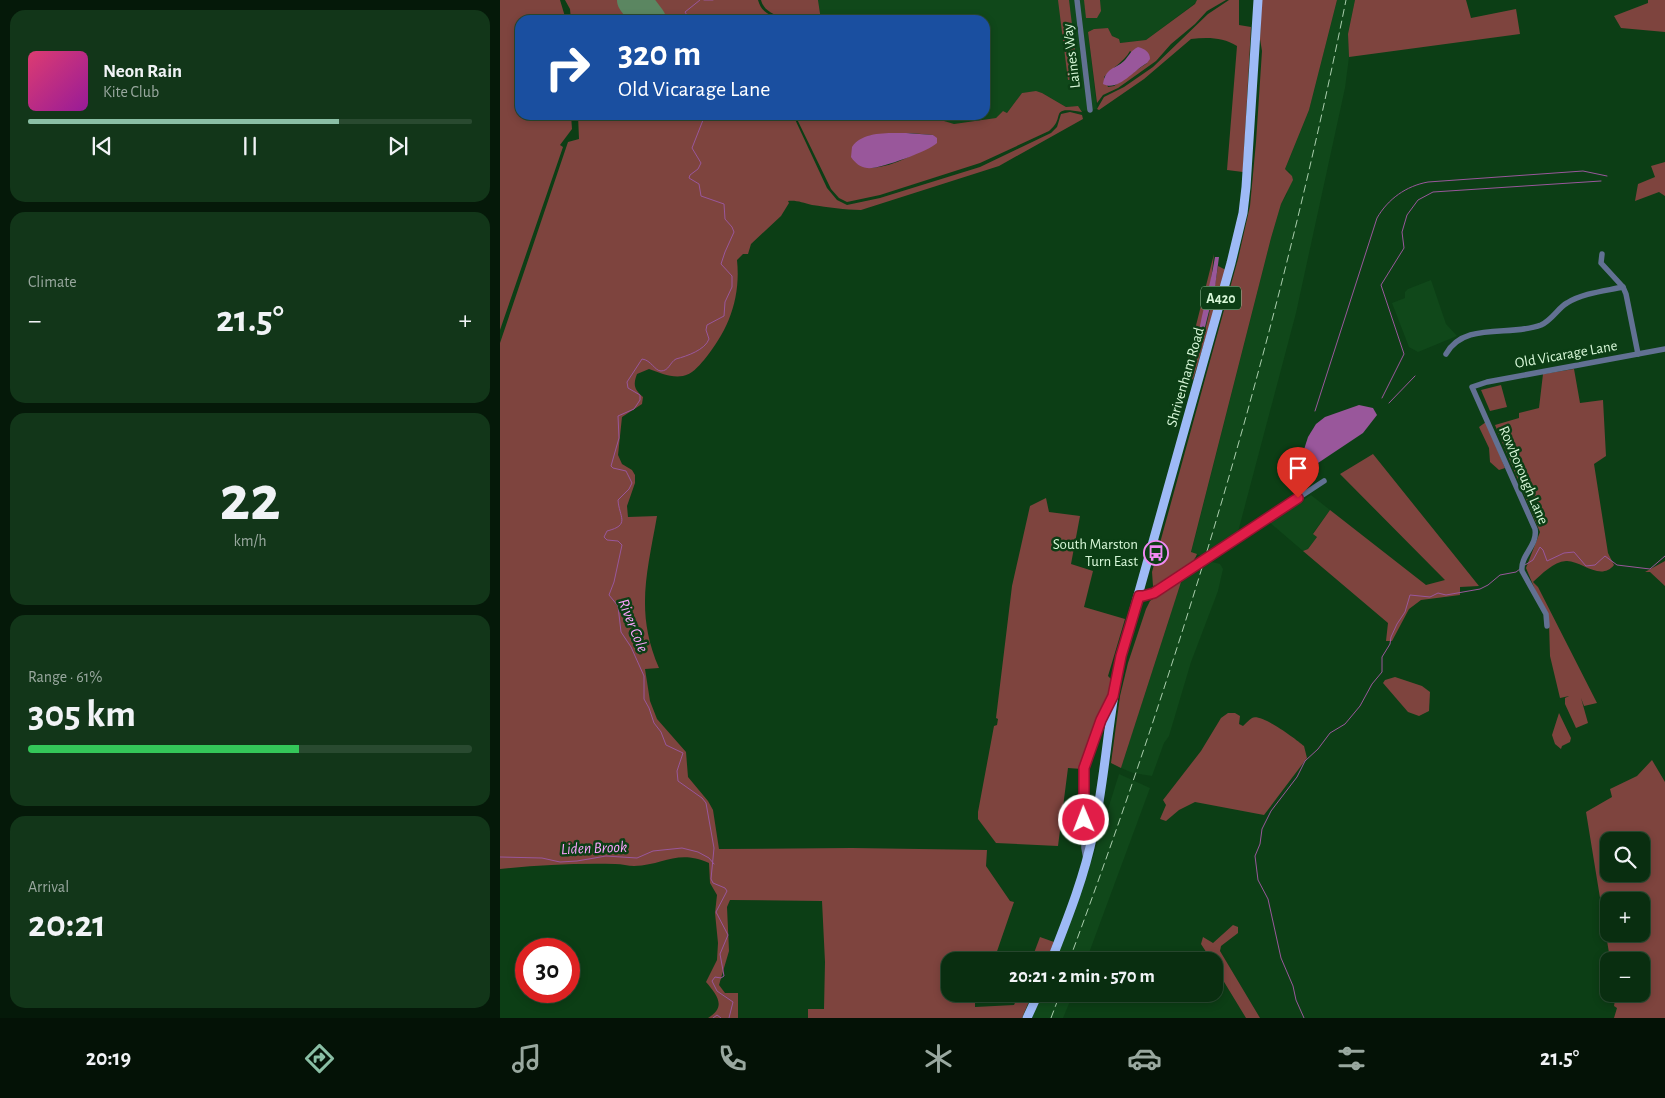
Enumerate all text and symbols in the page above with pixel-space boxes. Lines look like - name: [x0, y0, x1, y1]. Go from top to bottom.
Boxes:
- street label: Laines Way: [1060, 22, 1083, 89]
- icon: right: [535, 35, 600, 100]
- text: 320 m: [618, 37, 701, 72]
- text: Neon Rain: [103, 62, 182, 81]
- text: Old Vicarage Lane: [618, 78, 770, 100]
- text: Kite Club: [103, 84, 159, 100]
- icon: previous: [88, 132, 116, 160]
- icon: pause: [236, 132, 264, 160]
- icon: next: [384, 132, 412, 160]
- text: Climate: [28, 274, 77, 290]
- road number: A420: [1201, 286, 1241, 310]
- text: 21.5°: [216, 301, 284, 339]
- text: −: [28, 307, 41, 335]
- text: +: [459, 307, 472, 335]
- street label: Shrivenham Road: [1164, 325, 1207, 429]
- street label: Old Vicarage Lane: [1514, 338, 1619, 371]
- street label: Rowborough Lane: [1496, 424, 1551, 527]
- pin: [1277, 447, 1319, 498]
- icon: arrive: [1284, 454, 1312, 482]
- text: 22: [219, 467, 281, 532]
- text: km/h: [233, 533, 267, 549]
- place label: South Marston Turn East: [1053, 537, 1138, 569]
- bus stop icon: South Marston Turn East: [1143, 540, 1169, 566]
- water label: River Cole: [615, 596, 651, 654]
- text: Range · 61%: [28, 669, 102, 685]
- text: 305 km: [28, 696, 136, 734]
- position arrow: [1057, 793, 1109, 845]
- map controls: [1600, 832, 1650, 1002]
- button: search: [1600, 832, 1650, 882]
- water label: Liden Brook: [560, 839, 628, 857]
- text: Arrival: [28, 879, 69, 895]
- button: +: [1600, 892, 1650, 942]
- text: 20:21: [28, 906, 106, 944]
- speed limit sign: 30: [515, 938, 580, 1003]
- button: −: [1600, 952, 1650, 1002]
- text: 20:21 · 2 min · 570 m: [1009, 967, 1155, 986]
- icon: directions: [302, 1041, 337, 1076]
- icon: music: [509, 1041, 544, 1076]
- icon: phone: [715, 1041, 750, 1076]
- icon: climate: [921, 1041, 956, 1076]
- icon: car: [1127, 1041, 1162, 1076]
- icon: filters: [1334, 1041, 1369, 1076]
- text: 20:19: [86, 1047, 131, 1069]
- text: 21.5°: [1540, 1047, 1579, 1069]

